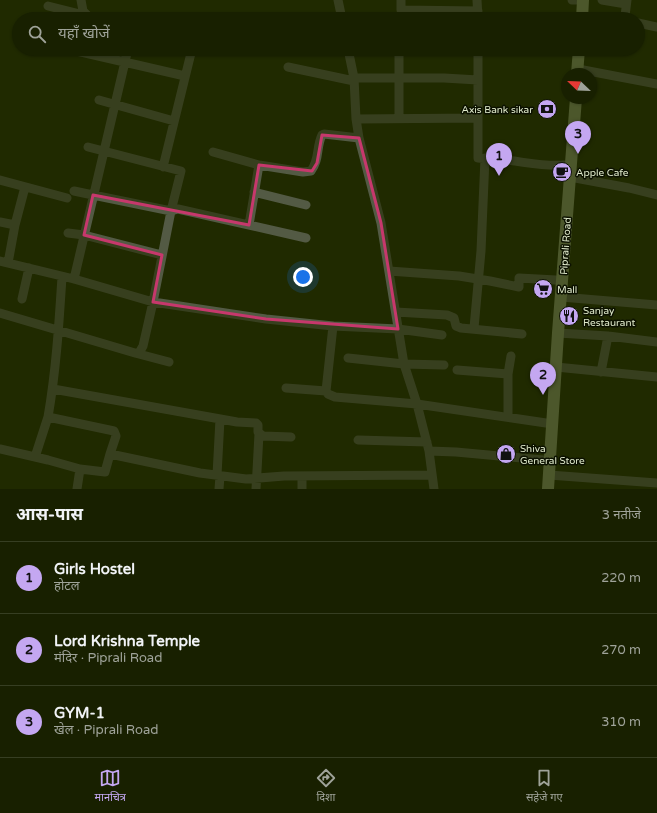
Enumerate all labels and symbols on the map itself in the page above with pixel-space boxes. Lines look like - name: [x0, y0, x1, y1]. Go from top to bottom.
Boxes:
- north arrow: [561, 68, 597, 104]
- bank icon: Axis Bank sikar: [536, 98, 558, 120]
- place label: Axis Bank sikar: [461, 104, 533, 116]
- pin: 3: [565, 121, 591, 154]
- pin: 1: [486, 143, 512, 176]
- cafe icon: Apple Cafe: [551, 161, 573, 183]
- place label: Apple Cafe: [576, 167, 629, 179]
- street label: Piprali Road: [558, 217, 574, 275]
- your location: [293, 267, 313, 287]
- supermarket icon: Mall: [532, 278, 554, 300]
- place label: Mall: [557, 284, 577, 296]
- restaurant icon: Sanjay Restaurant: [558, 305, 580, 327]
- place label: Sanjay Restaurant: [583, 305, 635, 329]
- pin: 2: [530, 362, 556, 395]
- shop icon: Shiva General Store: [495, 443, 517, 465]
- place label: Shiva General Store: [520, 443, 585, 467]

